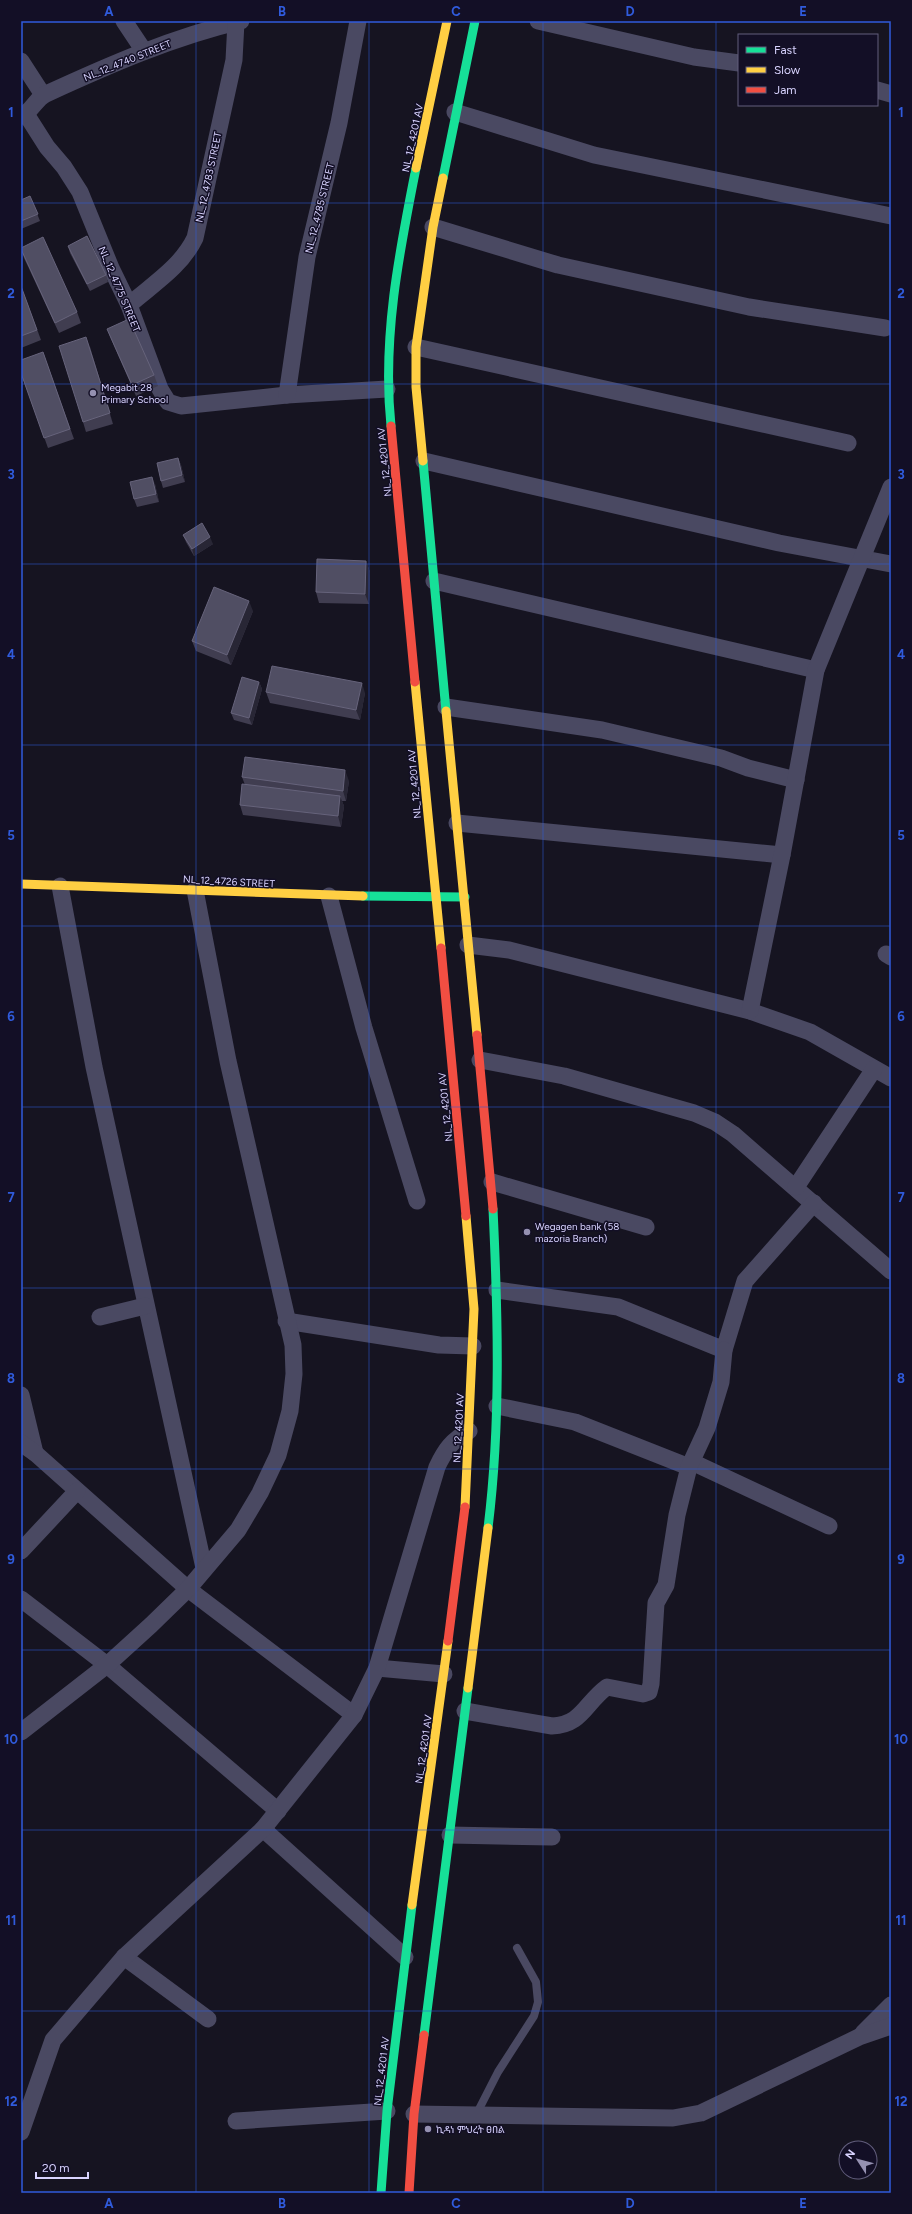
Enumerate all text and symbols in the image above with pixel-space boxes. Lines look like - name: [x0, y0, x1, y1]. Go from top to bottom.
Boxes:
- text: A: [104, 4, 114, 19]
- text: B: [278, 4, 286, 19]
- text: C: [451, 4, 461, 19]
- text: D: [625, 4, 635, 19]
- text: E: [799, 4, 807, 19]
- legend: [738, 34, 878, 106]
- street label: NL_12_4740 STREET: [81, 37, 173, 84]
- text: Fast: [774, 43, 797, 57]
- text: Slow: [774, 63, 801, 77]
- text: Jam: [774, 83, 797, 97]
- street label: NL_12_4201 AV: [399, 103, 426, 173]
- text: 1: [8, 105, 14, 120]
- text: 1: [898, 105, 904, 120]
- street label: NL_12_4783 STREET: [193, 130, 225, 224]
- street label: NL_12_4785 STREET: [302, 161, 337, 255]
- street label: NL_12_4775 STREET: [96, 244, 144, 334]
- text: 2: [7, 286, 15, 301]
- text: 2: [897, 286, 905, 301]
- place label: Megabit 28 Primary School: [101, 381, 168, 406]
- marker: Megabit 28 Primary School: [88, 388, 98, 398]
- street label: NL_12_4201 AV: [374, 427, 395, 497]
- text: 3: [7, 467, 15, 482]
- text: 3: [897, 467, 905, 482]
- text: 4: [7, 647, 15, 662]
- text: 4: [897, 647, 905, 662]
- street label: NL_12_4201 AV: [405, 749, 424, 819]
- text: 5: [7, 828, 15, 843]
- text: 5: [897, 828, 905, 843]
- street label: NL_12_4726 STREET: [183, 873, 276, 890]
- text: 6: [7, 1009, 15, 1024]
- text: 6: [897, 1009, 905, 1024]
- street label: NL_12_4201 AV: [435, 1072, 456, 1142]
- text: 7: [7, 1190, 15, 1205]
- text: 7: [897, 1190, 905, 1205]
- place label: Wegagen bank (58 mazoria Branch): [535, 1220, 619, 1245]
- marker: Wegagen bank (58 mazoria Branch): [522, 1227, 532, 1237]
- text: 8: [7, 1371, 15, 1386]
- text: 8: [897, 1371, 905, 1386]
- street label: NL_12_4201 AV: [450, 1393, 467, 1463]
- text: 9: [7, 1552, 15, 1567]
- text: 9: [897, 1552, 905, 1567]
- street label: NL_12_4201 AV: [412, 1714, 435, 1784]
- text: 10: [4, 1732, 18, 1747]
- text: 10: [894, 1732, 908, 1747]
- text: 11: [6, 1913, 16, 1928]
- text: 11: [896, 1913, 906, 1928]
- street label: NL_12_4201 AV: [371, 2036, 392, 2106]
- text: 12: [4, 2094, 18, 2109]
- text: 12: [894, 2094, 908, 2109]
- place label: ኪዳነ ምህረት ፀበል: [436, 2123, 505, 2136]
- marker: ኪዳነ ምህረት ፀበል: [423, 2124, 433, 2134]
- north arrow: [838, 2140, 878, 2180]
- text: N: [843, 2147, 858, 2162]
- scale bar: [36, 2154, 88, 2180]
- text: 20 m: [42, 2161, 70, 2175]
- text: A: [104, 2196, 114, 2211]
- text: B: [278, 2196, 286, 2211]
- text: C: [451, 2196, 461, 2211]
- text: D: [625, 2196, 635, 2211]
- text: E: [799, 2196, 807, 2211]

